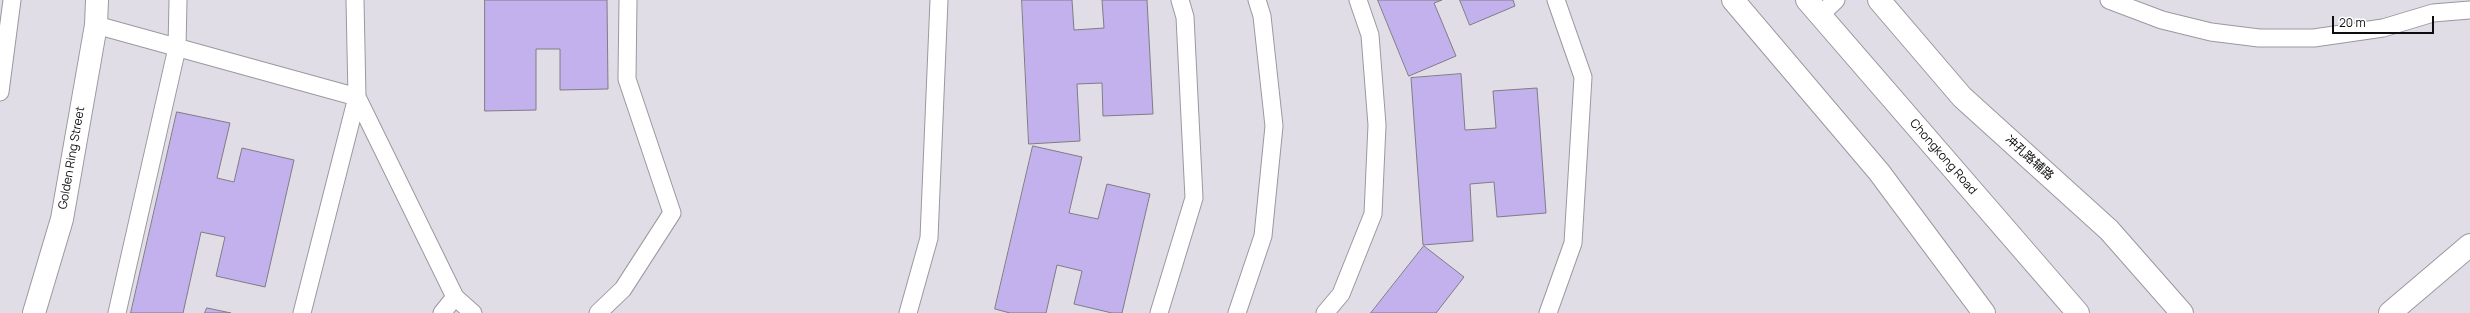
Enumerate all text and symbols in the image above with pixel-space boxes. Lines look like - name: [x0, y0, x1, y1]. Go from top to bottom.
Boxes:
- scale bar: [2334, 8, 2436, 34]
- text: 20 m: [2339, 14, 2366, 31]
- street label: Golden Ring Street: [56, 106, 88, 210]
- street label: Chongkong Road: [1906, 116, 1980, 198]
- street label: 冲孔路辅路: [2002, 133, 2056, 183]

